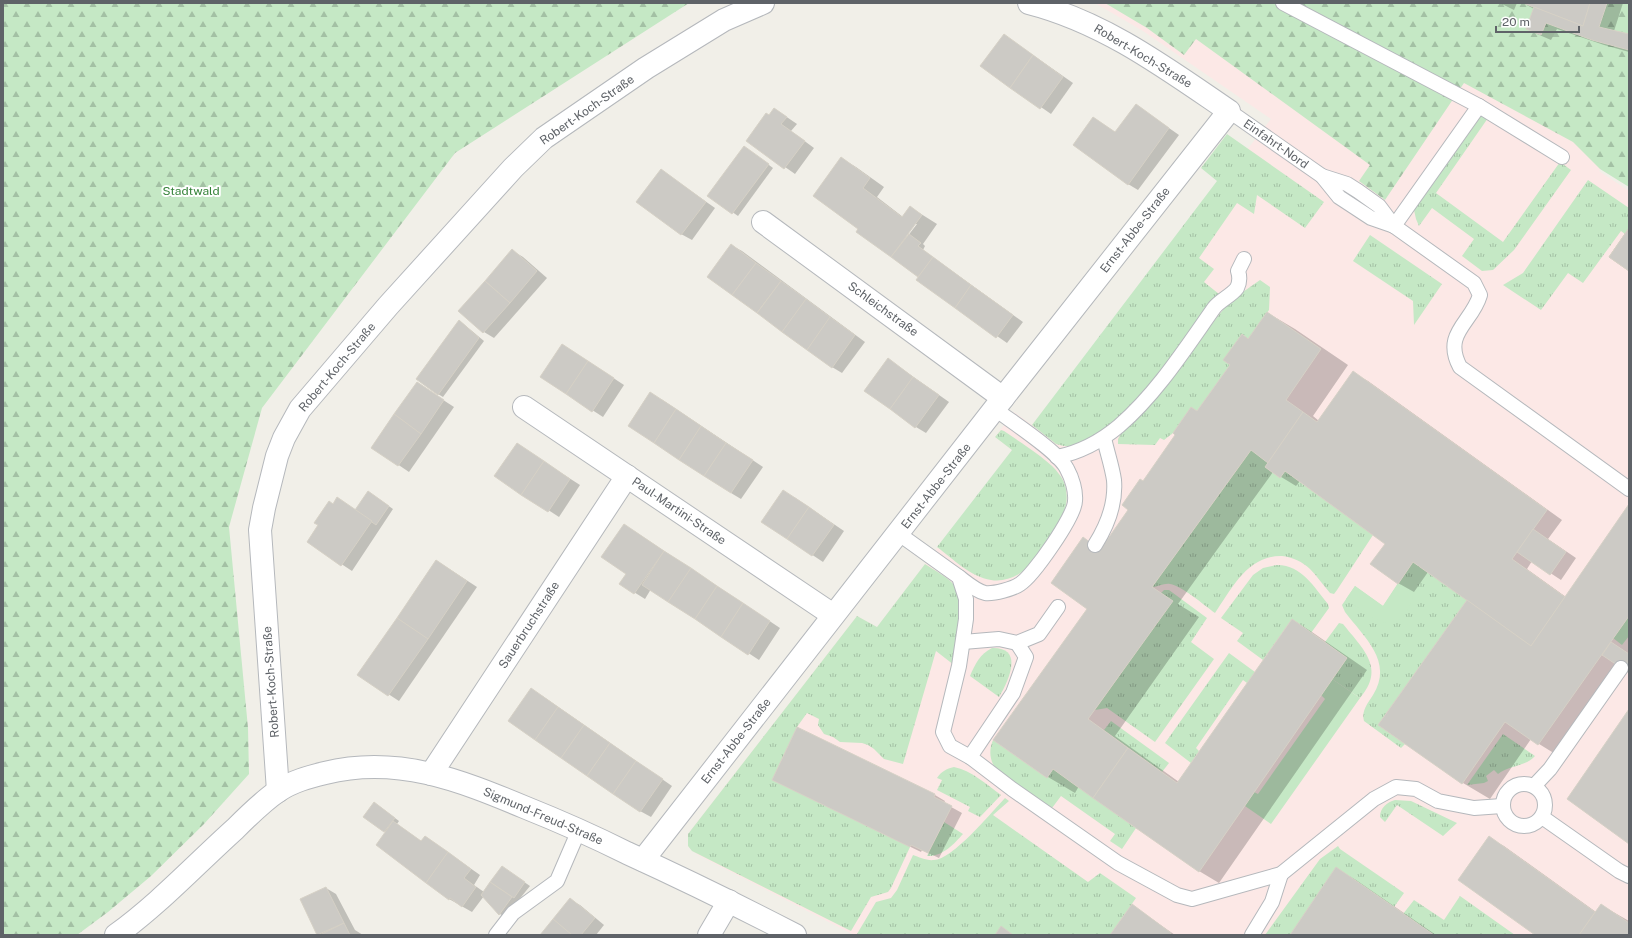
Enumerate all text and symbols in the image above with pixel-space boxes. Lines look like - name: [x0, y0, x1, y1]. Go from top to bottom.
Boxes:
- scale bar: [1496, 8, 1579, 34]
- text: 20 m: [1502, 15, 1530, 29]
- street label: Robert-Koch-Straße: [1091, 21, 1195, 91]
- street label: Robert-Koch-Straße: [537, 72, 637, 148]
- street label: Einfahrt-Nord: [1241, 116, 1311, 172]
- park label: Stadtwald: [162, 184, 220, 198]
- street label: Ernst-Abbe-Straße: [1097, 184, 1173, 276]
- street label: Schleichstraße: [845, 279, 921, 339]
- street label: Robert-Koch-Straße: [296, 320, 378, 414]
- street label: Ernst-Abbe-Straße: [898, 440, 974, 532]
- street label: Paul-Martini-Straße: [629, 474, 729, 548]
- street label: Sauerbruchstraße: [496, 579, 562, 671]
- street label: Robert-Koch-Straße: [260, 626, 282, 738]
- street label: Ernst-Abbe-Straße: [698, 695, 774, 787]
- street label: Sigmund-Freud-Straße: [481, 784, 605, 848]

